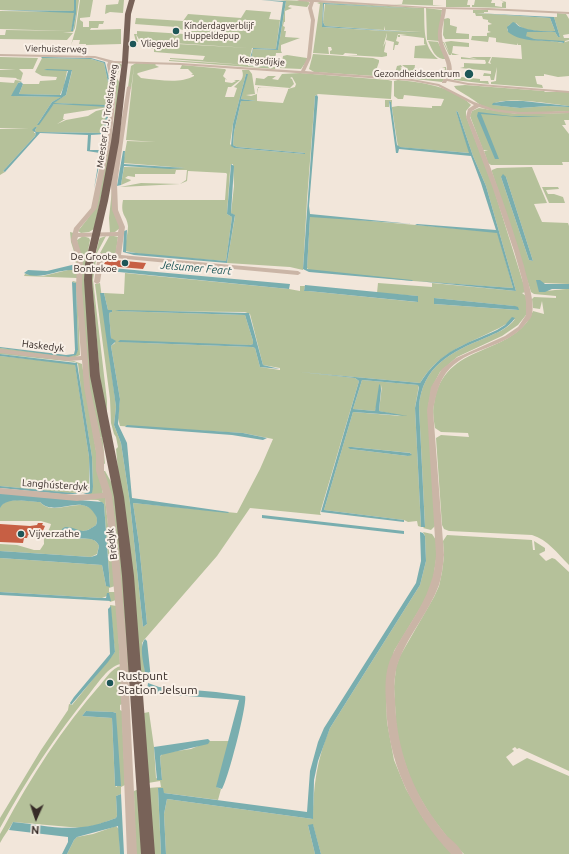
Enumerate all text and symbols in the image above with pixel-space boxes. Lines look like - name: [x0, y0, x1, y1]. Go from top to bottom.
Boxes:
- place label: Kinderdagverblijf Huppeldepup: [184, 21, 254, 42]
- marker: Kinderdagverblijf Huppeldepup: [171, 26, 181, 36]
- marker: Vliegveld: [128, 39, 138, 49]
- place label: Vliegveld: [141, 39, 178, 49]
- street label: Vierhuisterweg: [25, 43, 87, 55]
- street label: Keegsdijkje: [239, 54, 285, 68]
- street label: Meester P.J. Troelstraweg: [94, 63, 120, 169]
- marker: Gezondheidscentrum: [463, 68, 475, 80]
- place label: Gezondheidscentrum: [374, 69, 460, 79]
- place label: De Groote Bontekoe: [71, 251, 117, 274]
- marker: De Groote Bontekoe: [120, 258, 130, 268]
- water label: Jelsumer Feart: [160, 258, 232, 278]
- street label: Haskedyk: [21, 337, 65, 355]
- street label: Langhústerdyk: [21, 477, 89, 493]
- place label: Vijverzathe: [29, 528, 80, 540]
- street label: Brédyk: [104, 528, 120, 560]
- marker: Vijverzathe: [16, 529, 26, 539]
- place label: Rustpunt Station Jelsum: [118, 669, 197, 697]
- marker: Rustpunt Station Jelsum: [105, 678, 115, 688]
- north arrow: [16, 798, 56, 838]
- text: N: [31, 824, 40, 836]

